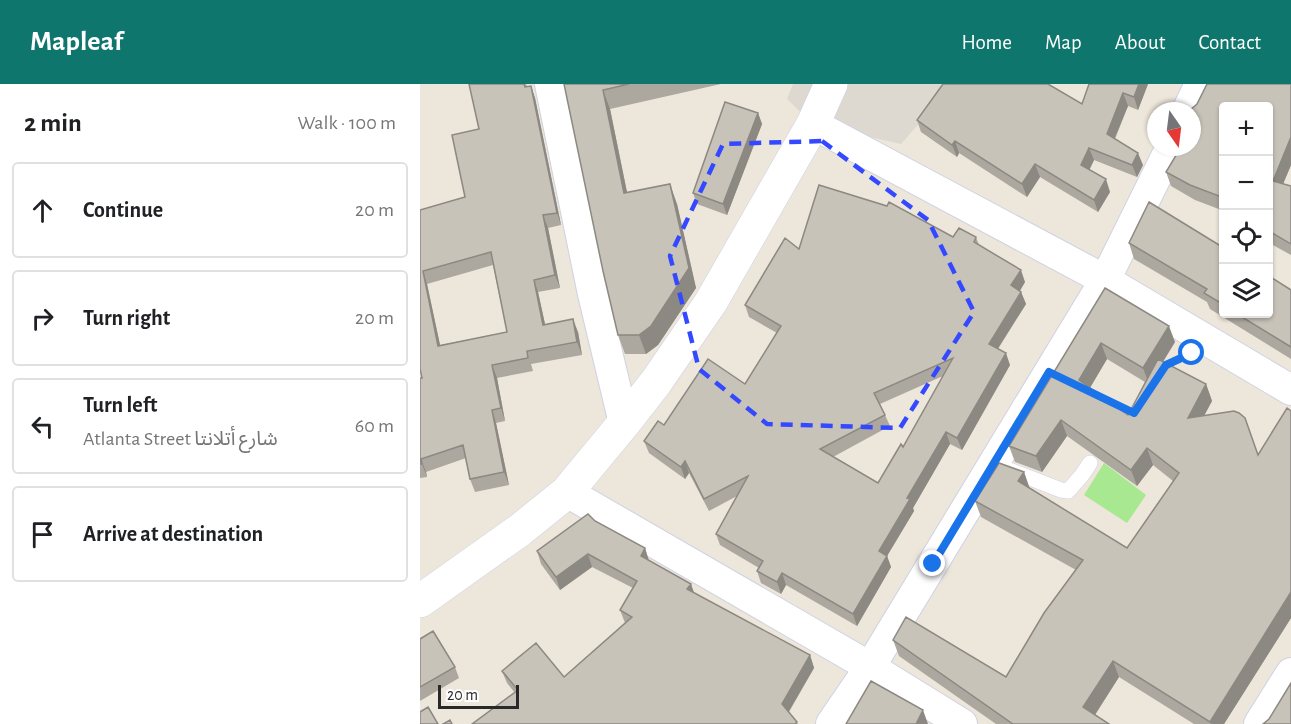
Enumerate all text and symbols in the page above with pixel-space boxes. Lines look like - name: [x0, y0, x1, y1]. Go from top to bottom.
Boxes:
- text: Mapleaf: [30, 28, 123, 56]
- text: Home: [961, 32, 1012, 53]
- text: Map: [1045, 32, 1082, 53]
- text: About: [1115, 32, 1165, 53]
- text: Contact: [1198, 32, 1261, 53]
- north arrow: [1147, 102, 1201, 156]
- map controls: [1219, 102, 1273, 318]
- button: +: [1219, 102, 1273, 156]
- text: 2 min: [24, 110, 82, 136]
- text: Walk · 100 m: [297, 113, 396, 133]
- button: −: [1219, 156, 1273, 210]
- icon: ahead: [26, 194, 59, 227]
- text: Continue: [83, 199, 163, 221]
- text: 20 m: [355, 200, 394, 220]
- button: locate: [1219, 210, 1273, 264]
- button: layers: [1219, 264, 1273, 318]
- icon: right: [26, 302, 59, 335]
- text: Turn right: [83, 307, 170, 329]
- text: 20 m: [355, 308, 394, 328]
- route start: [1178, 339, 1204, 365]
- text: Turn left: [83, 394, 157, 416]
- icon: left: [26, 410, 59, 443]
- text: 60 m: [355, 416, 394, 436]
- text: Atlanta Street شارع أتلانتا: [83, 429, 278, 449]
- icon: arrive: [26, 518, 59, 551]
- text: Arrive at destination: [83, 523, 263, 545]
- route end: [919, 550, 945, 576]
- scale bar: [438, 682, 519, 710]
- text: 20 m: [447, 687, 478, 703]

